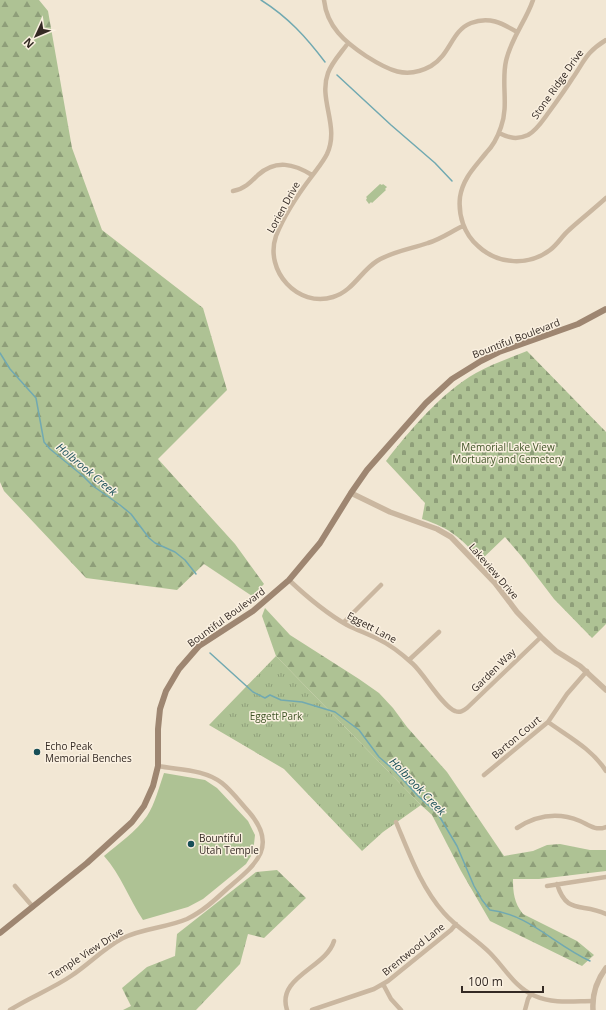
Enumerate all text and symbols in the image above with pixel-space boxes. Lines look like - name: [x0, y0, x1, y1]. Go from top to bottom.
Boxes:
- north arrow: [16, 16, 56, 56]
- text: N: [20, 35, 37, 52]
- street label: Stone Ridge Drive: [528, 46, 587, 122]
- street label: Lorien Drive: [263, 178, 303, 235]
- street label: Bountiful Boulevard: [470, 315, 562, 361]
- water label: Holbrook Creek: [53, 439, 121, 499]
- park label: Memorial Lake View Mortuary and Cemetery: [452, 440, 565, 466]
- street label: Lakeview Drive: [466, 540, 522, 602]
- street label: Bountiful Boulevard: [184, 584, 268, 650]
- street label: Eggett Lane: [345, 608, 400, 646]
- street label: Garden Way: [468, 644, 519, 695]
- park label: Eggett Park: [250, 709, 303, 723]
- street label: Barton Court: [488, 712, 544, 762]
- place label: Echo Peak Memorial Benches: [45, 739, 132, 765]
- marker: Echo Peak Memorial Benches: [32, 747, 42, 757]
- water label: Holbrook Creek: [387, 754, 450, 819]
- place label: Bountiful Utah Temple: [199, 831, 259, 857]
- marker: Bountiful Utah Temple: [186, 839, 196, 849]
- street label: Brentwood Lane: [379, 919, 448, 979]
- street label: Temple View Drive: [46, 923, 126, 982]
- scale bar: [462, 968, 543, 994]
- text: 100 m: [468, 973, 503, 990]

